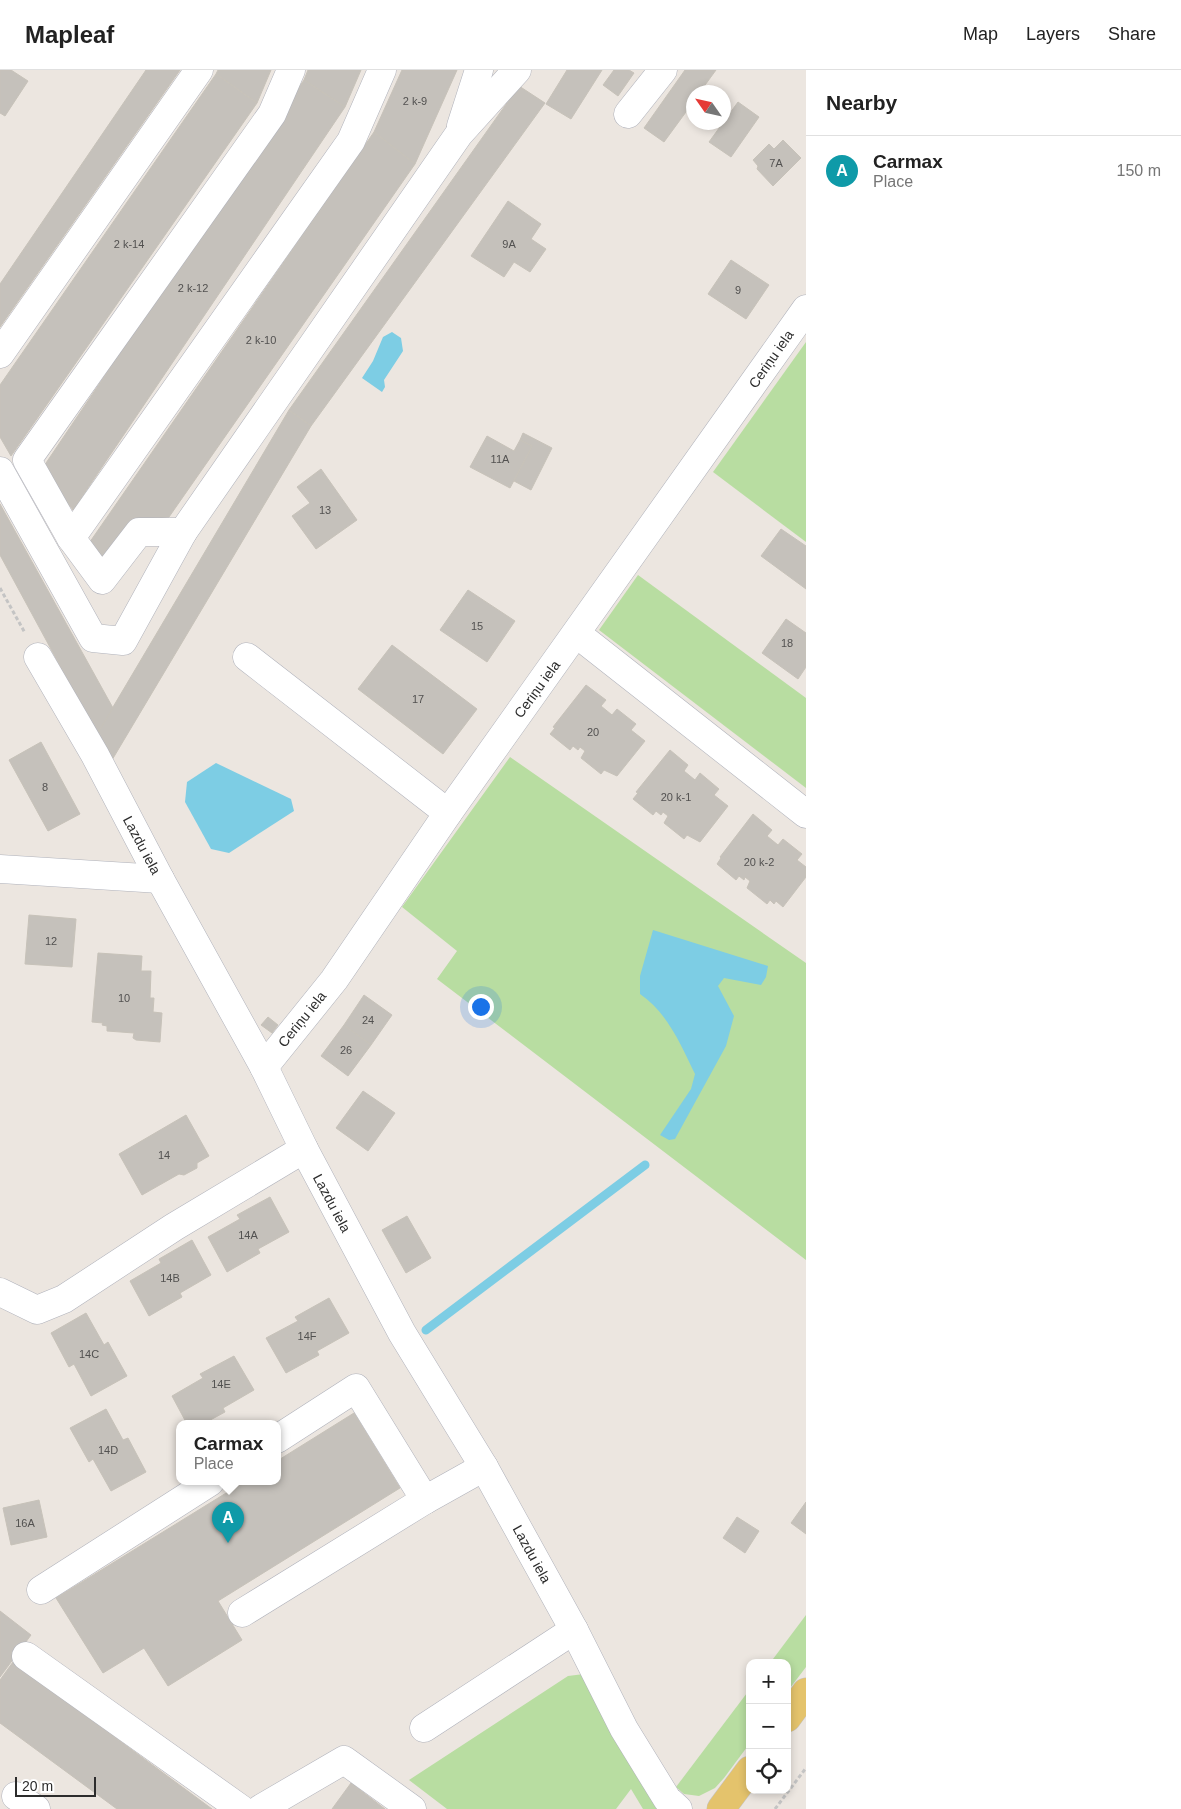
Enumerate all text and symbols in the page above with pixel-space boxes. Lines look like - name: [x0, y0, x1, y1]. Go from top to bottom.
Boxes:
- text: Mapleaf: [25, 21, 114, 48]
- text: Map: [963, 24, 998, 44]
- text: Layers: [1026, 24, 1080, 44]
- text: Share: [1108, 24, 1156, 44]
- north arrow: [686, 85, 731, 130]
- text: Nearby: [826, 91, 897, 114]
- house number: 2 k-9: [403, 95, 427, 107]
- text: Carmax: [873, 151, 943, 172]
- house number: 7A: [769, 157, 783, 169]
- text: A: [836, 162, 848, 179]
- text: 150 m: [1117, 162, 1161, 179]
- text: Place: [873, 173, 913, 190]
- house number: 2 k-14: [114, 238, 144, 250]
- house number: 9A: [502, 238, 516, 250]
- house number: 2 k-12: [178, 282, 208, 294]
- house number: 9: [735, 284, 741, 296]
- street label: Ceriņu iela: [745, 327, 797, 391]
- house number: 2 k-10: [246, 334, 276, 346]
- house number: 11A: [491, 453, 510, 465]
- house number: 13: [319, 504, 331, 516]
- house number: 15: [471, 620, 483, 632]
- house number: 18: [781, 637, 793, 649]
- street label: Ceriņu iela: [511, 657, 563, 721]
- house number: 17: [412, 693, 424, 705]
- house number: 20: [587, 726, 599, 738]
- house number: 8: [42, 781, 48, 793]
- house number: 20 k-1: [661, 791, 691, 803]
- street label: Lazdu iela: [120, 813, 164, 877]
- house number: 20 k-2: [744, 856, 774, 868]
- house number: 12: [45, 935, 57, 947]
- street label: Ceriņu iela: [275, 988, 329, 1050]
- house number: 10: [118, 992, 130, 1004]
- your location: [468, 994, 494, 1020]
- house number: 24: [362, 1014, 374, 1026]
- house number: 26: [340, 1044, 352, 1056]
- house number: 14: [158, 1149, 170, 1161]
- street label: Lazdu iela: [310, 1171, 354, 1235]
- house number: 14A: [238, 1229, 258, 1241]
- house number: 14B: [160, 1272, 180, 1284]
- house number: 14F: [298, 1330, 317, 1342]
- house number: 14C: [79, 1348, 99, 1360]
- house number: 14E: [211, 1378, 231, 1390]
- popup: [176, 1420, 281, 1485]
- text: Carmax: [194, 1433, 263, 1454]
- house number: 14D: [98, 1444, 118, 1456]
- text: Place: [194, 1455, 234, 1472]
- pin: A: [212, 1502, 244, 1543]
- house number: 16A: [15, 1517, 35, 1529]
- street label: Lazdu iela: [510, 1522, 555, 1586]
- map controls: [746, 1659, 791, 1794]
- button: +: [746, 1659, 791, 1704]
- button: −: [746, 1704, 791, 1749]
- button: locate: [746, 1749, 791, 1794]
- scale bar: [15, 1774, 96, 1797]
- text: 20 m: [22, 1778, 53, 1794]

